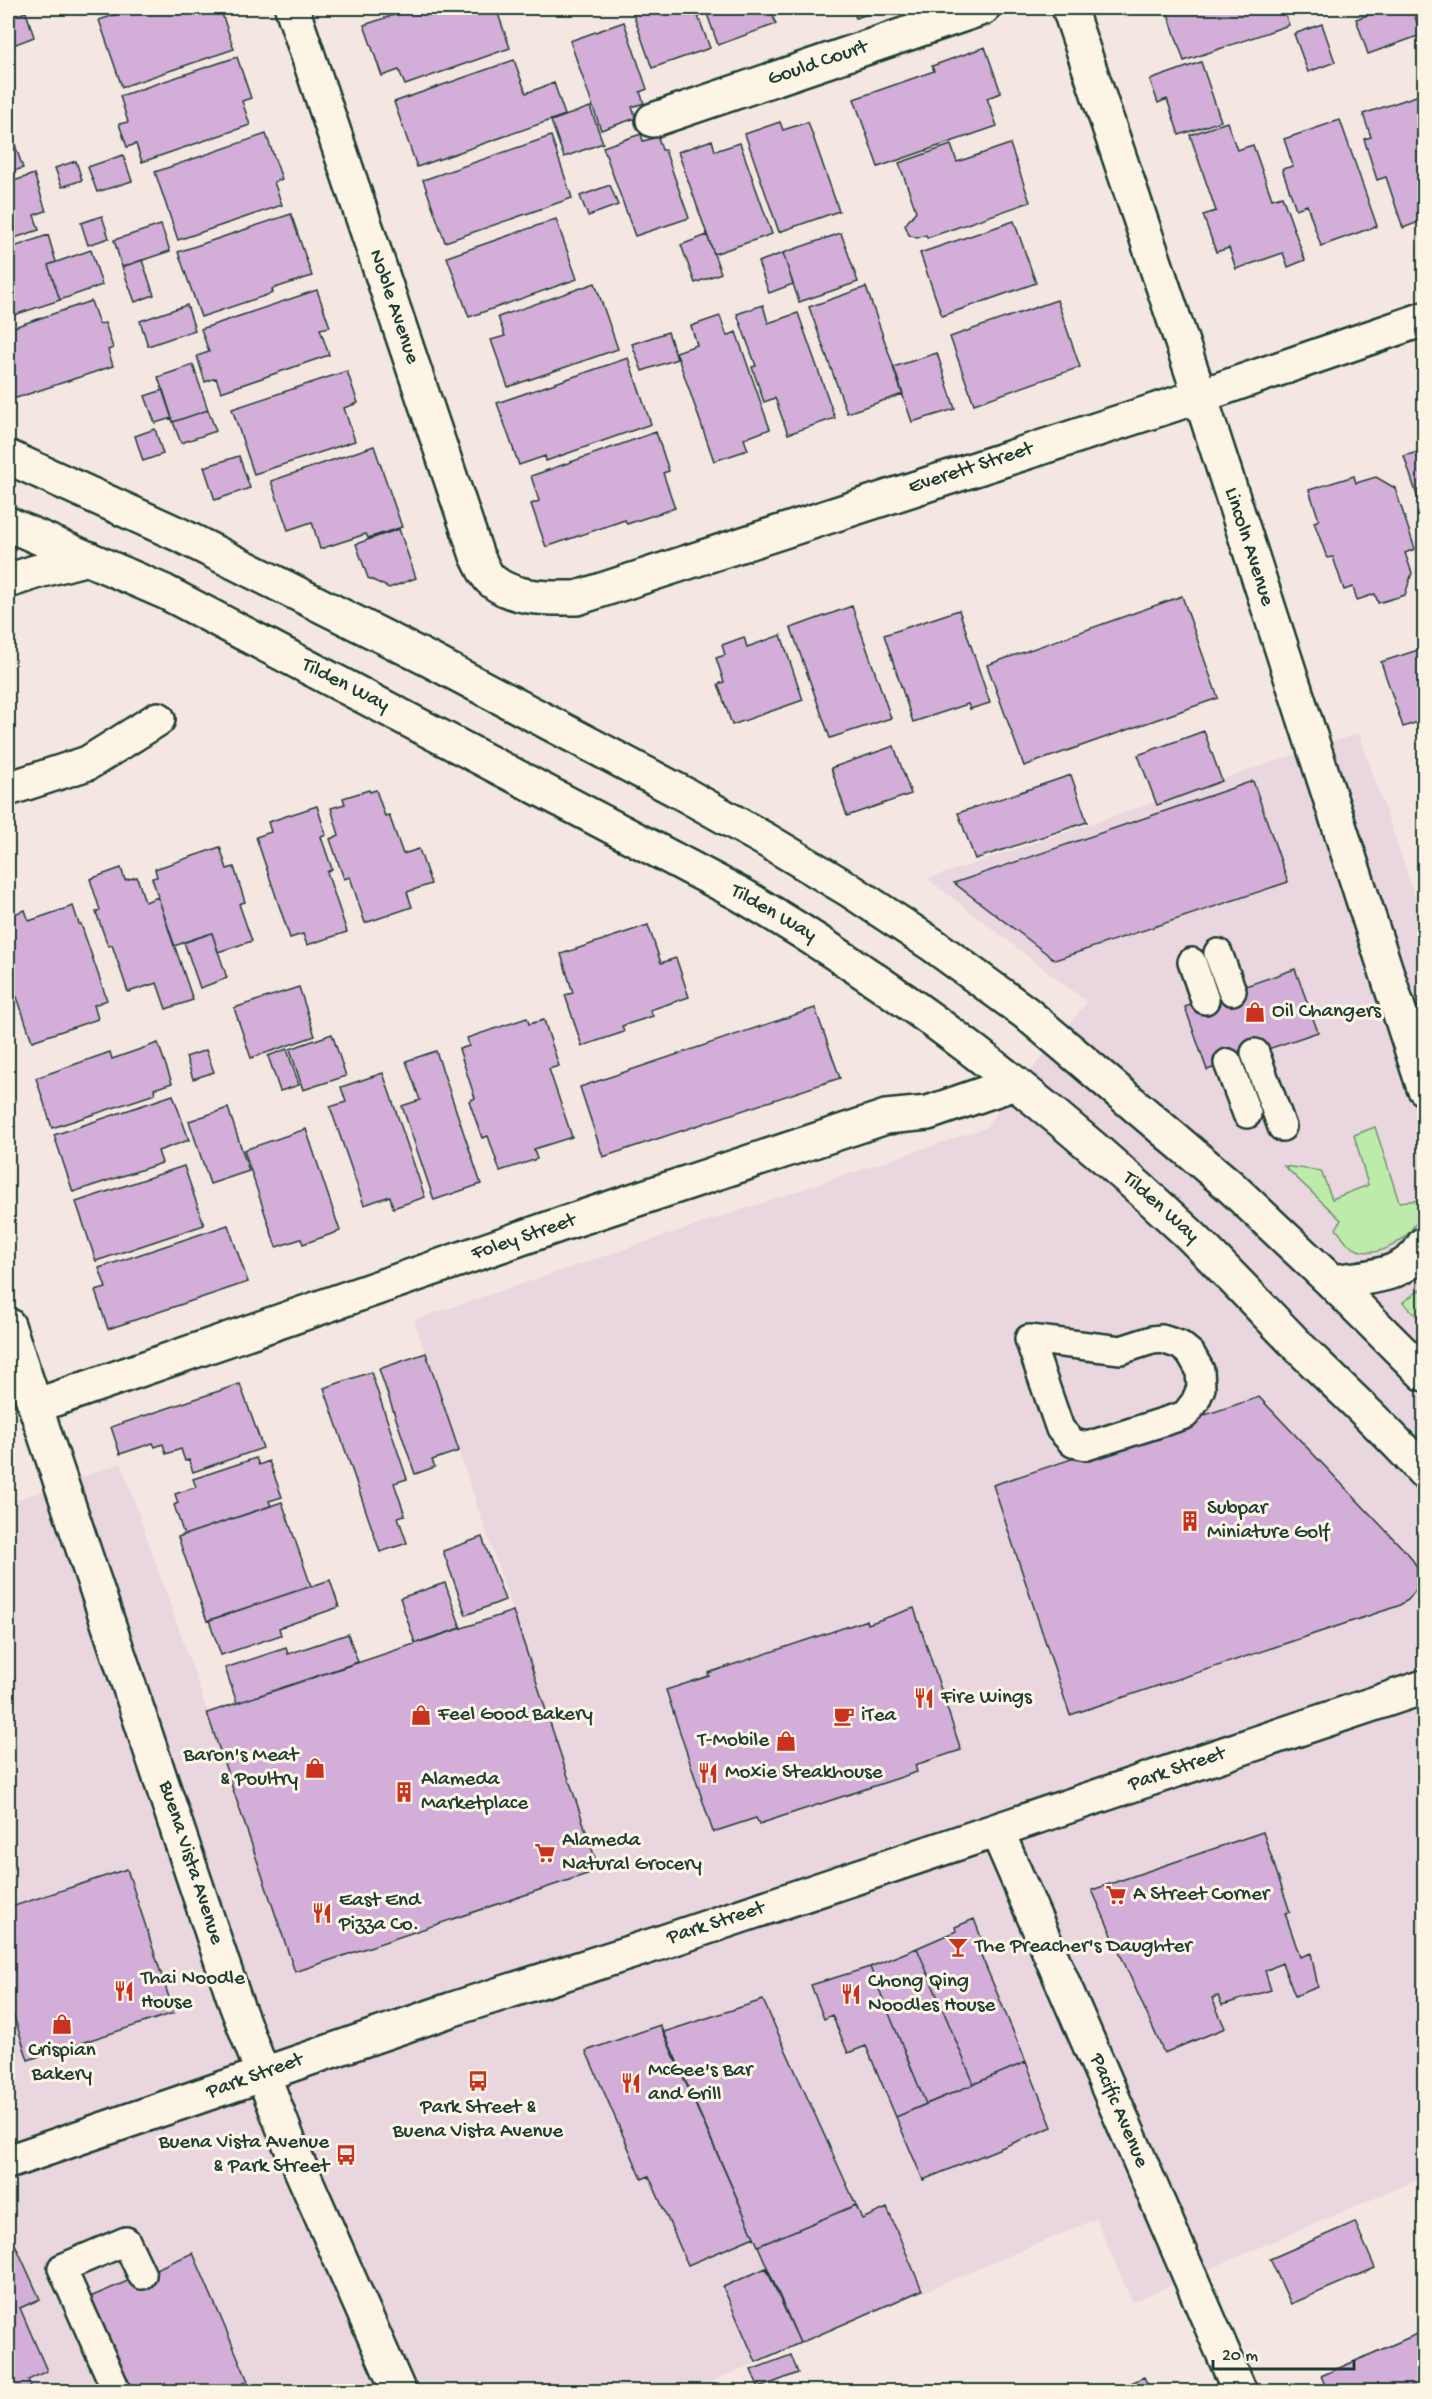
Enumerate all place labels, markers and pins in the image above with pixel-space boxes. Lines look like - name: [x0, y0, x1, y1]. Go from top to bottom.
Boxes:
- shop icon: Oil Changers: [1243, 1000, 1267, 1024]
- place label: Oil Changers: [1272, 1000, 1382, 1025]
- place label: Subpar Miniature Golf: [1207, 1497, 1331, 1546]
- building icon: Subpar Miniature Golf: [1178, 1509, 1202, 1533]
- restaurant icon: Fire Wings: [912, 1686, 936, 1710]
- place label: Fire Wings: [940, 1686, 1033, 1711]
- shop icon: Feel Good Bakery: [409, 1703, 433, 1727]
- place label: Feel Good Bakery: [437, 1703, 593, 1728]
- cafe icon: iTea: [832, 1704, 856, 1728]
- place label: iTea: [861, 1704, 897, 1729]
- place label: T-Mobile: [697, 1729, 770, 1754]
- shop icon: T-Mobile: [774, 1729, 798, 1753]
- place label: Baron's Meat & Poultry: [183, 1744, 300, 1793]
- shop icon: Baron's Meat & Poultry: [303, 1756, 327, 1780]
- restaurant icon: Moxie Steakhouse: [696, 1761, 720, 1785]
- place label: Moxie Steakhouse: [725, 1761, 884, 1786]
- place label: Alameda Marketplace: [421, 1768, 529, 1817]
- building icon: Alameda Marketplace: [392, 1780, 416, 1804]
- place label: Alameda Natural Grocery: [562, 1829, 702, 1878]
- supermarket icon: Alameda Natural Grocery: [533, 1841, 557, 1865]
- supermarket icon: A Street Corner: [1104, 1883, 1128, 1907]
- place label: A Street Corner: [1133, 1883, 1271, 1908]
- place label: East End Pizza Co.: [338, 1889, 422, 1938]
- restaurant icon: East End Pizza Co.: [310, 1901, 334, 1925]
- bar icon: The Preacher's Daughter: [946, 1935, 970, 1959]
- place label: The Preacher's Daughter: [974, 1935, 1193, 1960]
- place label: Thai Noodle House: [140, 1967, 246, 2016]
- place label: Chong Qing Noodles House: [868, 1970, 996, 2019]
- restaurant icon: Thai Noodle House: [112, 1979, 136, 2003]
- restaurant icon: Chong Qing Noodles House: [839, 1982, 863, 2006]
- shop icon: Crispian Bakery: [50, 2012, 74, 2036]
- place label: Crispian Bakery: [28, 2039, 96, 2088]
- place label: McGee's Bar and Grill: [648, 2059, 754, 2108]
- bus stop icon: Park Street & Buena Vista Avenue: [466, 2069, 490, 2093]
- restaurant icon: McGee's Bar and Grill: [619, 2071, 643, 2095]
- place label: Park Street & Buena Vista Avenue: [392, 2096, 564, 2145]
- place label: Buena Vista Avenue & Park Street: [158, 2131, 331, 2180]
- bus stop icon: Buena Vista Avenue & Park Street: [334, 2143, 358, 2167]

